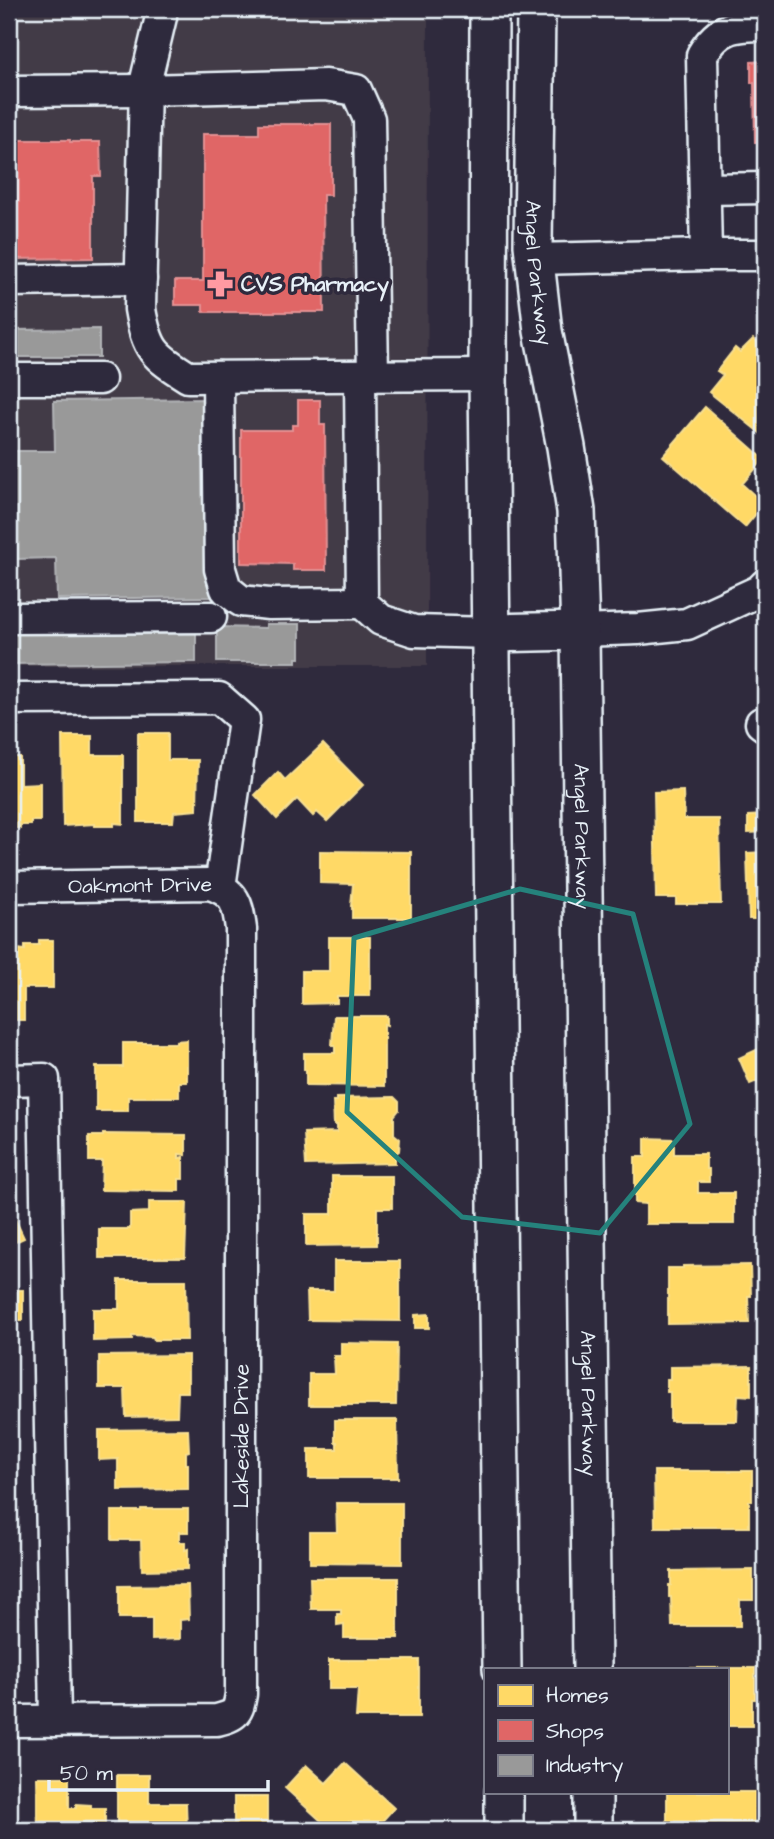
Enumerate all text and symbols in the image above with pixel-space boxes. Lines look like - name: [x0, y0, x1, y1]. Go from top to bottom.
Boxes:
- street label: Angel Parkway: [517, 200, 560, 349]
- pharmacy icon: CVS Pharmacy: [205, 269, 235, 299]
- place label: CVS Pharmacy: [241, 270, 389, 302]
- street label: Angel Parkway: [565, 763, 598, 910]
- street label: Oakmont Drive: [68, 869, 212, 901]
- street label: Angel Parkway: [572, 1330, 604, 1477]
- street label: Lakeside Drive: [227, 1364, 256, 1508]
- legend: [484, 1668, 728, 1794]
- text: Homes: [546, 1681, 609, 1710]
- text: Shops: [546, 1717, 604, 1747]
- scale bar: [49, 1748, 268, 1792]
- text: Industry: [546, 1751, 624, 1782]
- text: 50 m: [60, 1759, 114, 1788]

